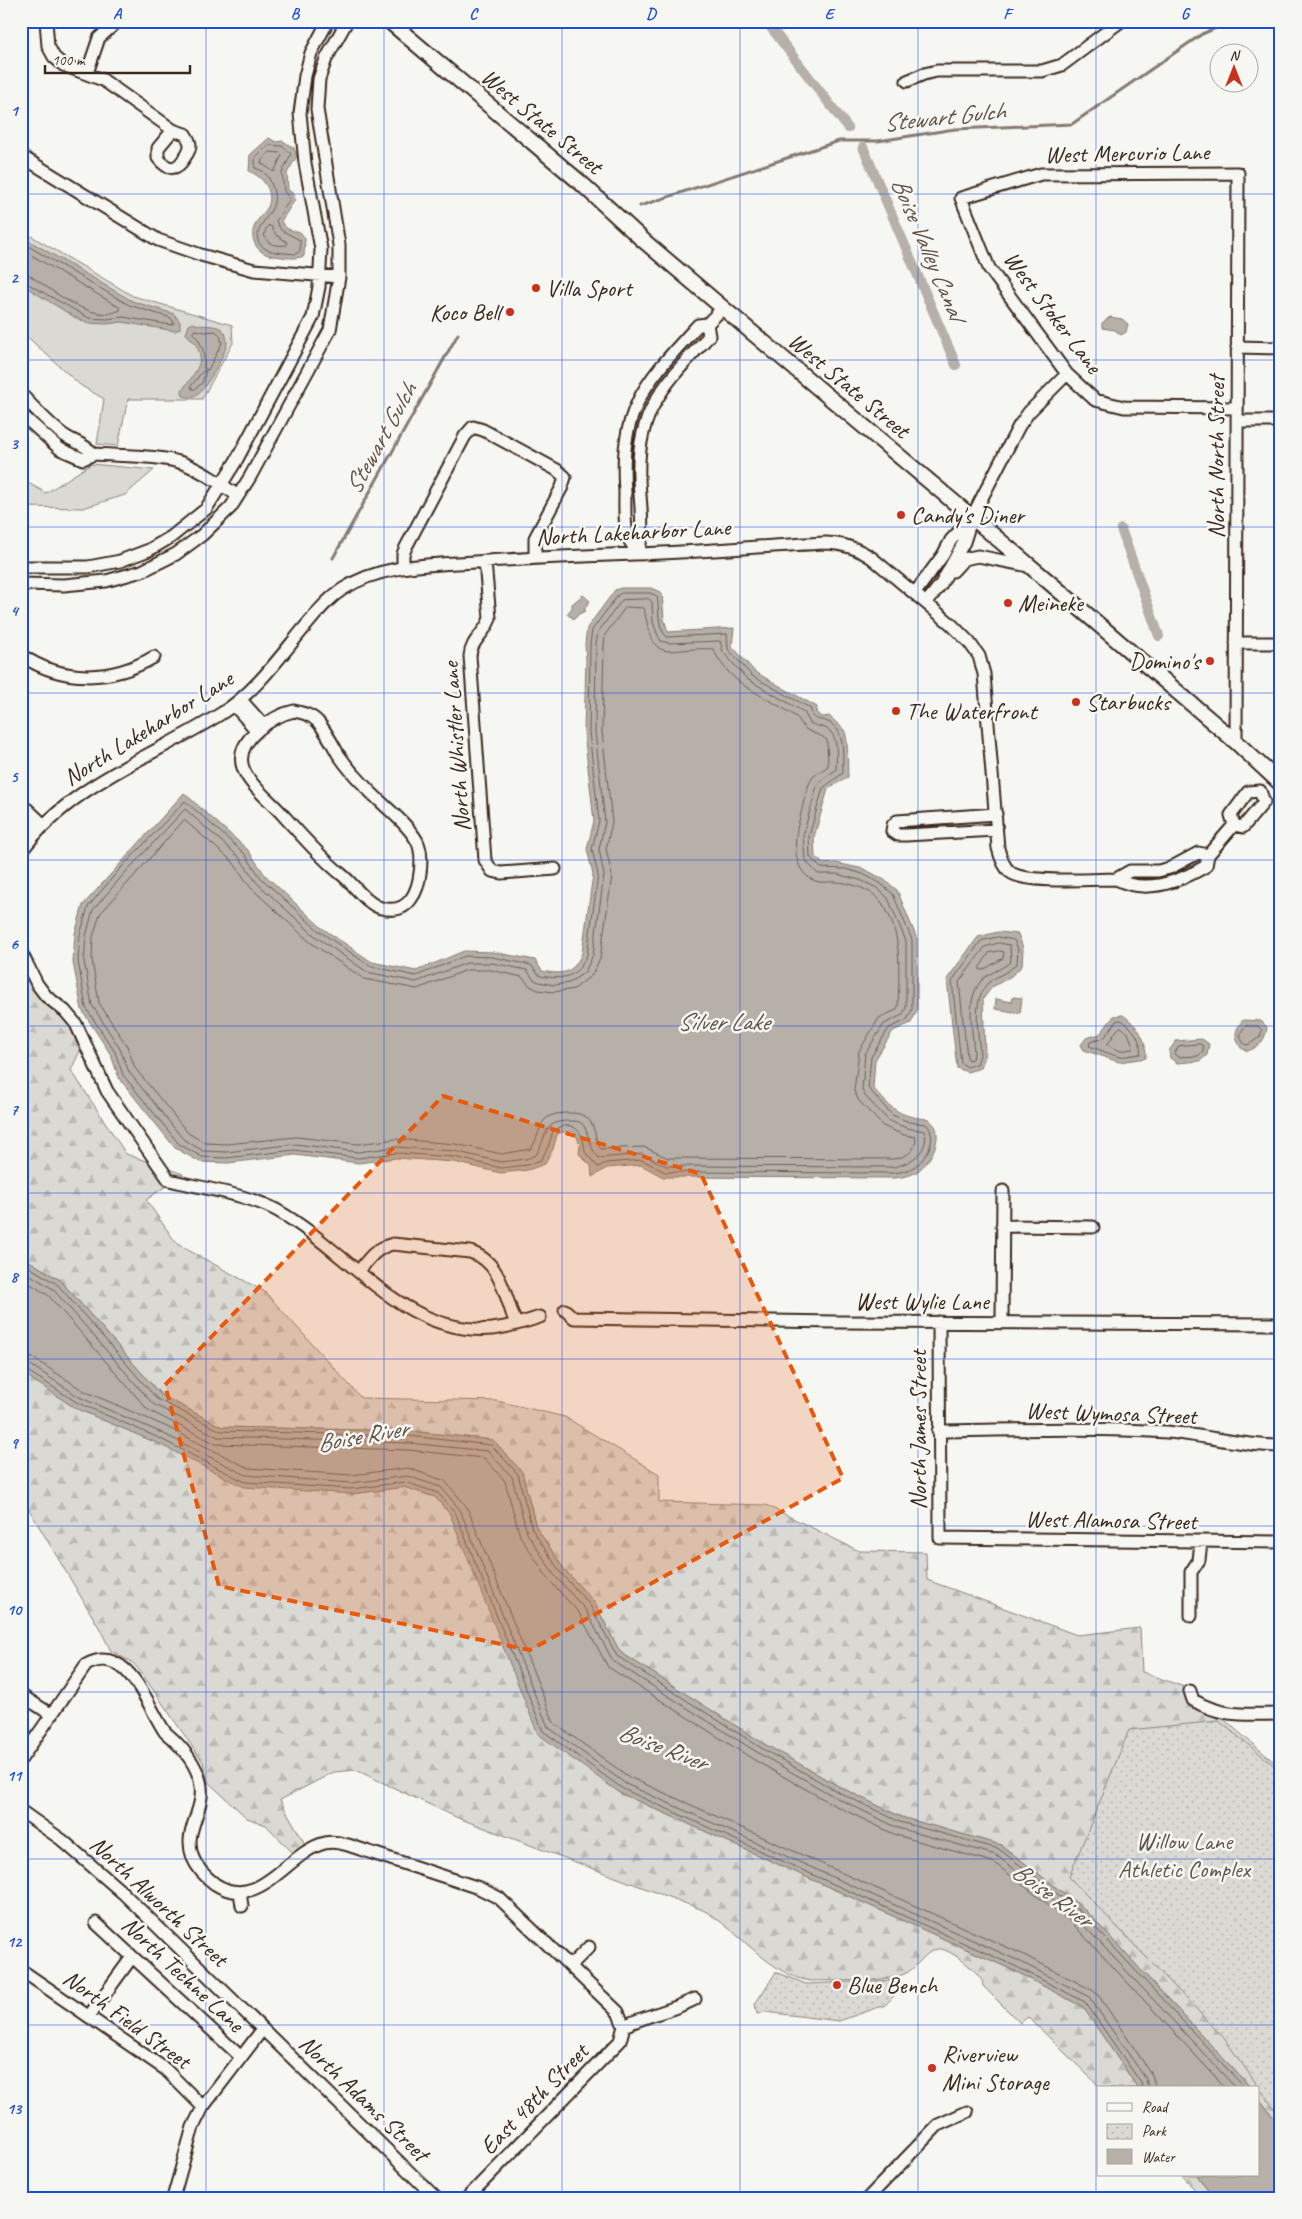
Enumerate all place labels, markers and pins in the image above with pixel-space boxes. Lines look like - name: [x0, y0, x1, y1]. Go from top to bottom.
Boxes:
- place label: Villa Sport: [546, 273, 634, 303]
- marker: Villa Sport: [530, 282, 542, 294]
- place label: Koco Bell: [430, 297, 504, 327]
- marker: Koco Bell: [504, 306, 516, 318]
- place label: Candy's Diner: [911, 500, 1026, 530]
- marker: Candy's Diner: [895, 509, 907, 521]
- place label: Meineke: [1018, 588, 1085, 618]
- marker: Meineke: [1002, 597, 1014, 609]
- place label: Domino's: [1129, 646, 1203, 676]
- marker: Domino's: [1204, 655, 1216, 667]
- place label: Starbucks: [1086, 687, 1172, 717]
- place label: The Waterfront: [906, 696, 1038, 726]
- marker: Starbucks: [1070, 696, 1082, 708]
- marker: The Waterfront: [890, 705, 902, 717]
- place label: Blue Bench: [847, 1970, 939, 2000]
- marker: Blue Bench: [831, 1979, 843, 1991]
- place label: Riverview Mini Storage: [942, 2039, 1051, 2097]
- marker: Riverview Mini Storage: [926, 2062, 938, 2074]

